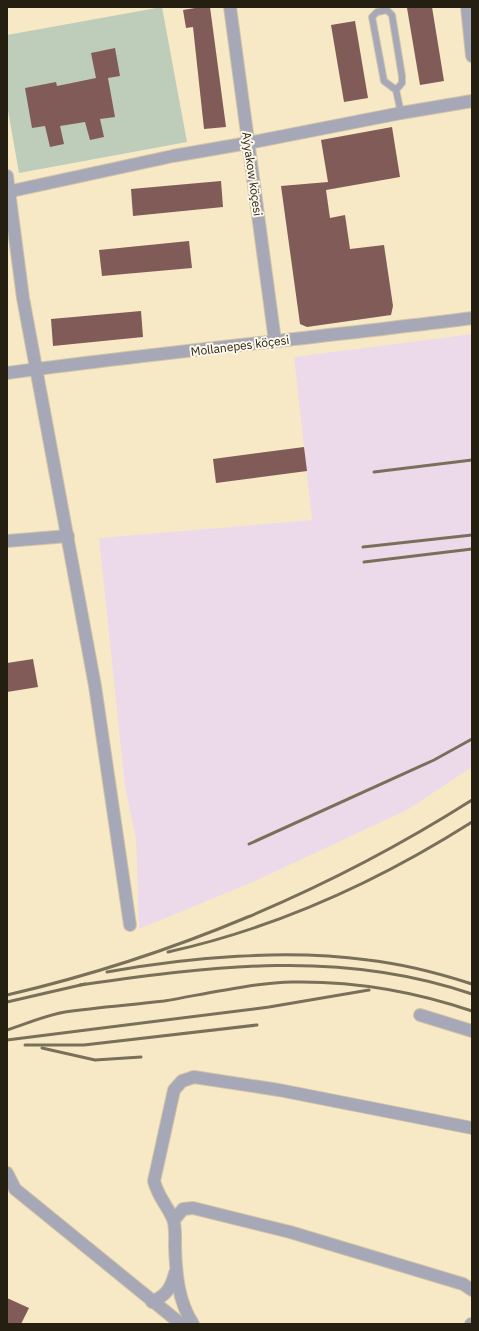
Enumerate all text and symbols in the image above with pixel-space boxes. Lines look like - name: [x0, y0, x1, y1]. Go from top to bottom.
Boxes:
- street label: Aýyakow köçesi: [239, 131, 266, 217]
- street label: Mollanepes köçesi: [190, 332, 290, 359]

